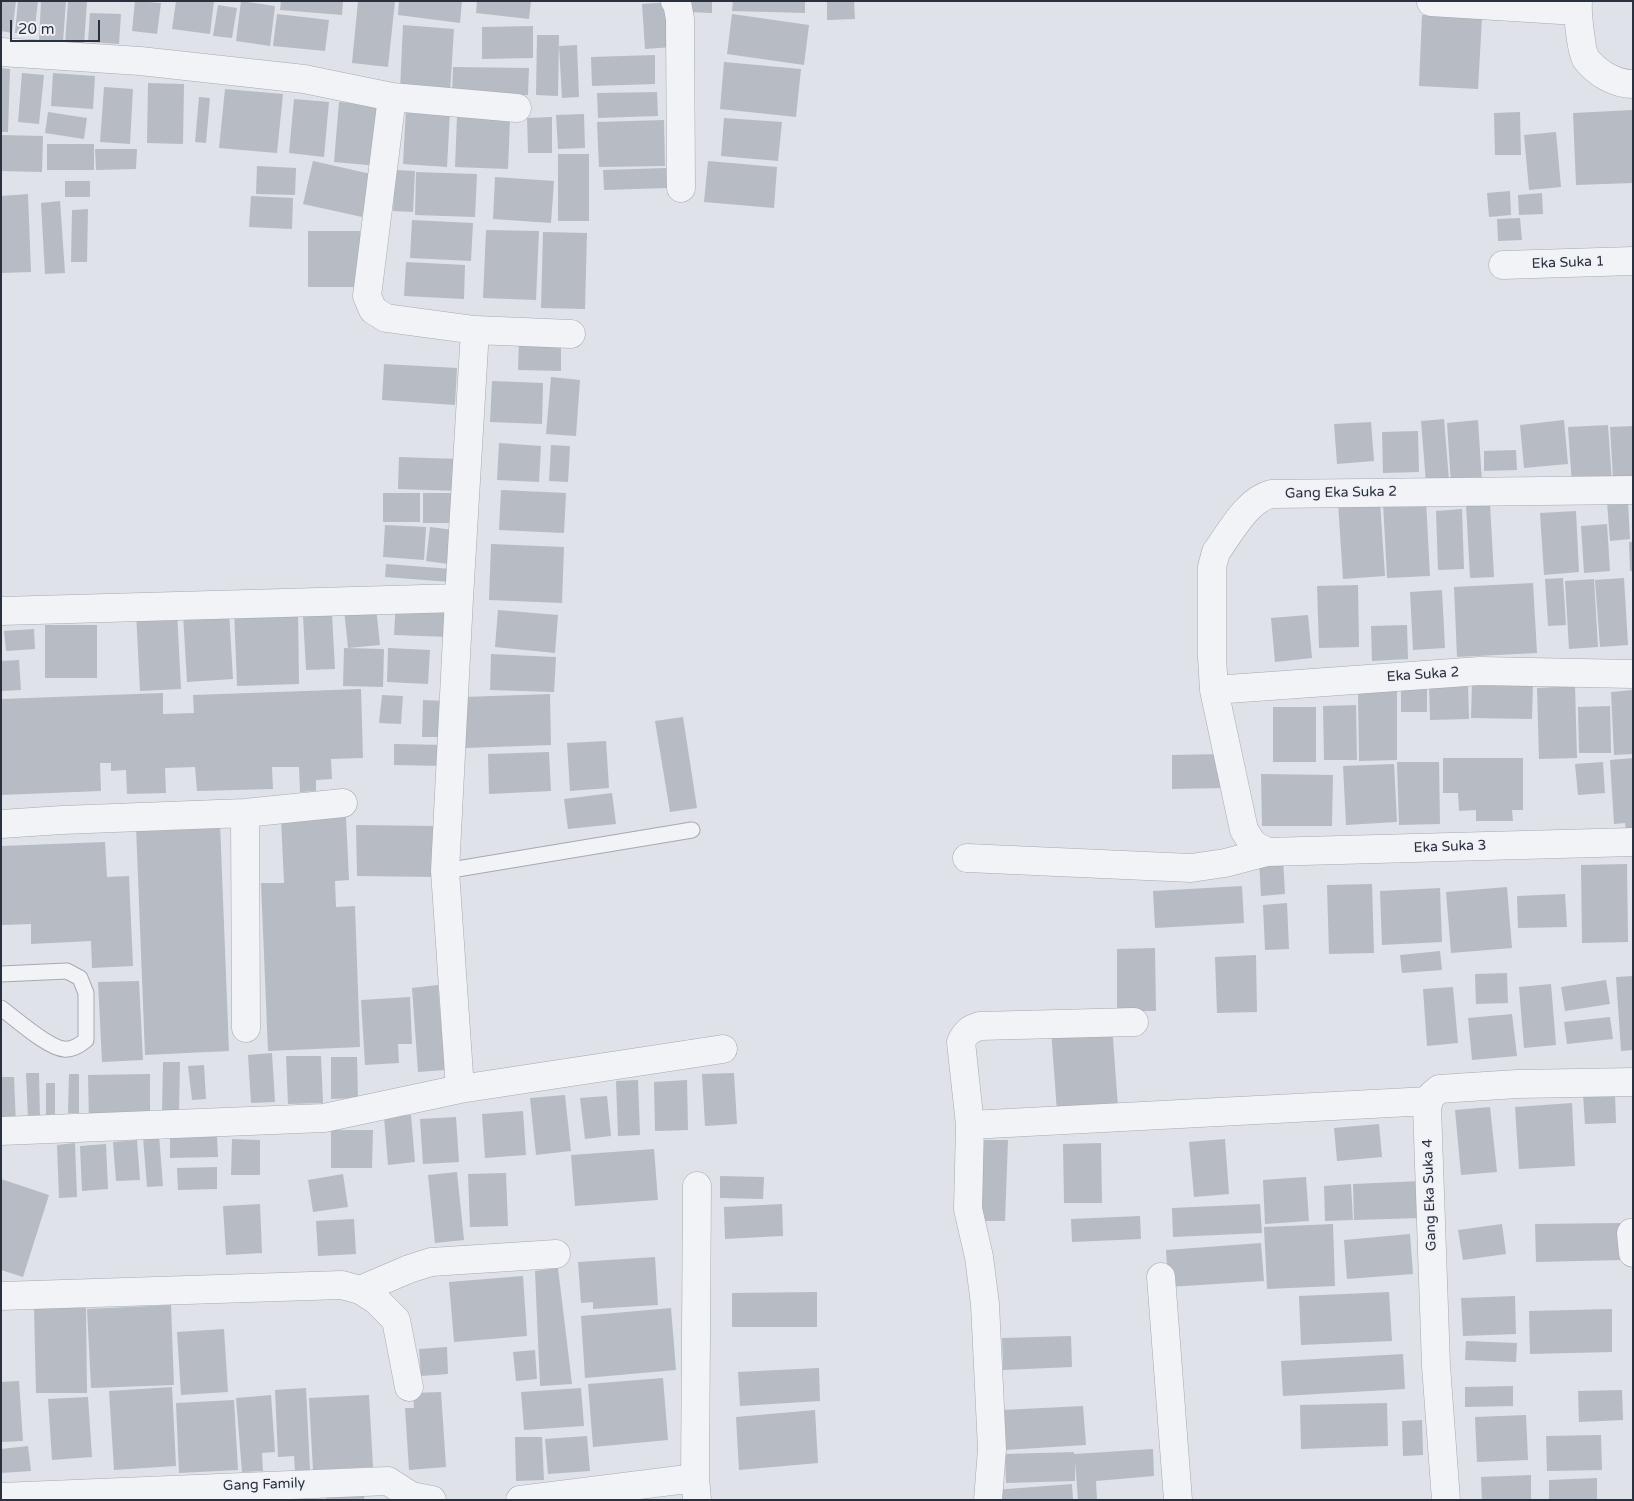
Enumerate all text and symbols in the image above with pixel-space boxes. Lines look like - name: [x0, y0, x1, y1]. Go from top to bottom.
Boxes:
- scale bar: [12, 10, 102, 42]
- text: 20 m: [18, 20, 55, 38]
- street label: Eka Suka 1: [1531, 253, 1605, 273]
- street label: Gang Eka Suka 2: [1285, 484, 1397, 502]
- street label: Eka Suka 2: [1386, 664, 1460, 686]
- street label: Eka Suka 3: [1413, 837, 1487, 857]
- street label: Gang Eka Suka 4: [1420, 1139, 1440, 1251]
- street label: Gang Family: [223, 1475, 305, 1495]

